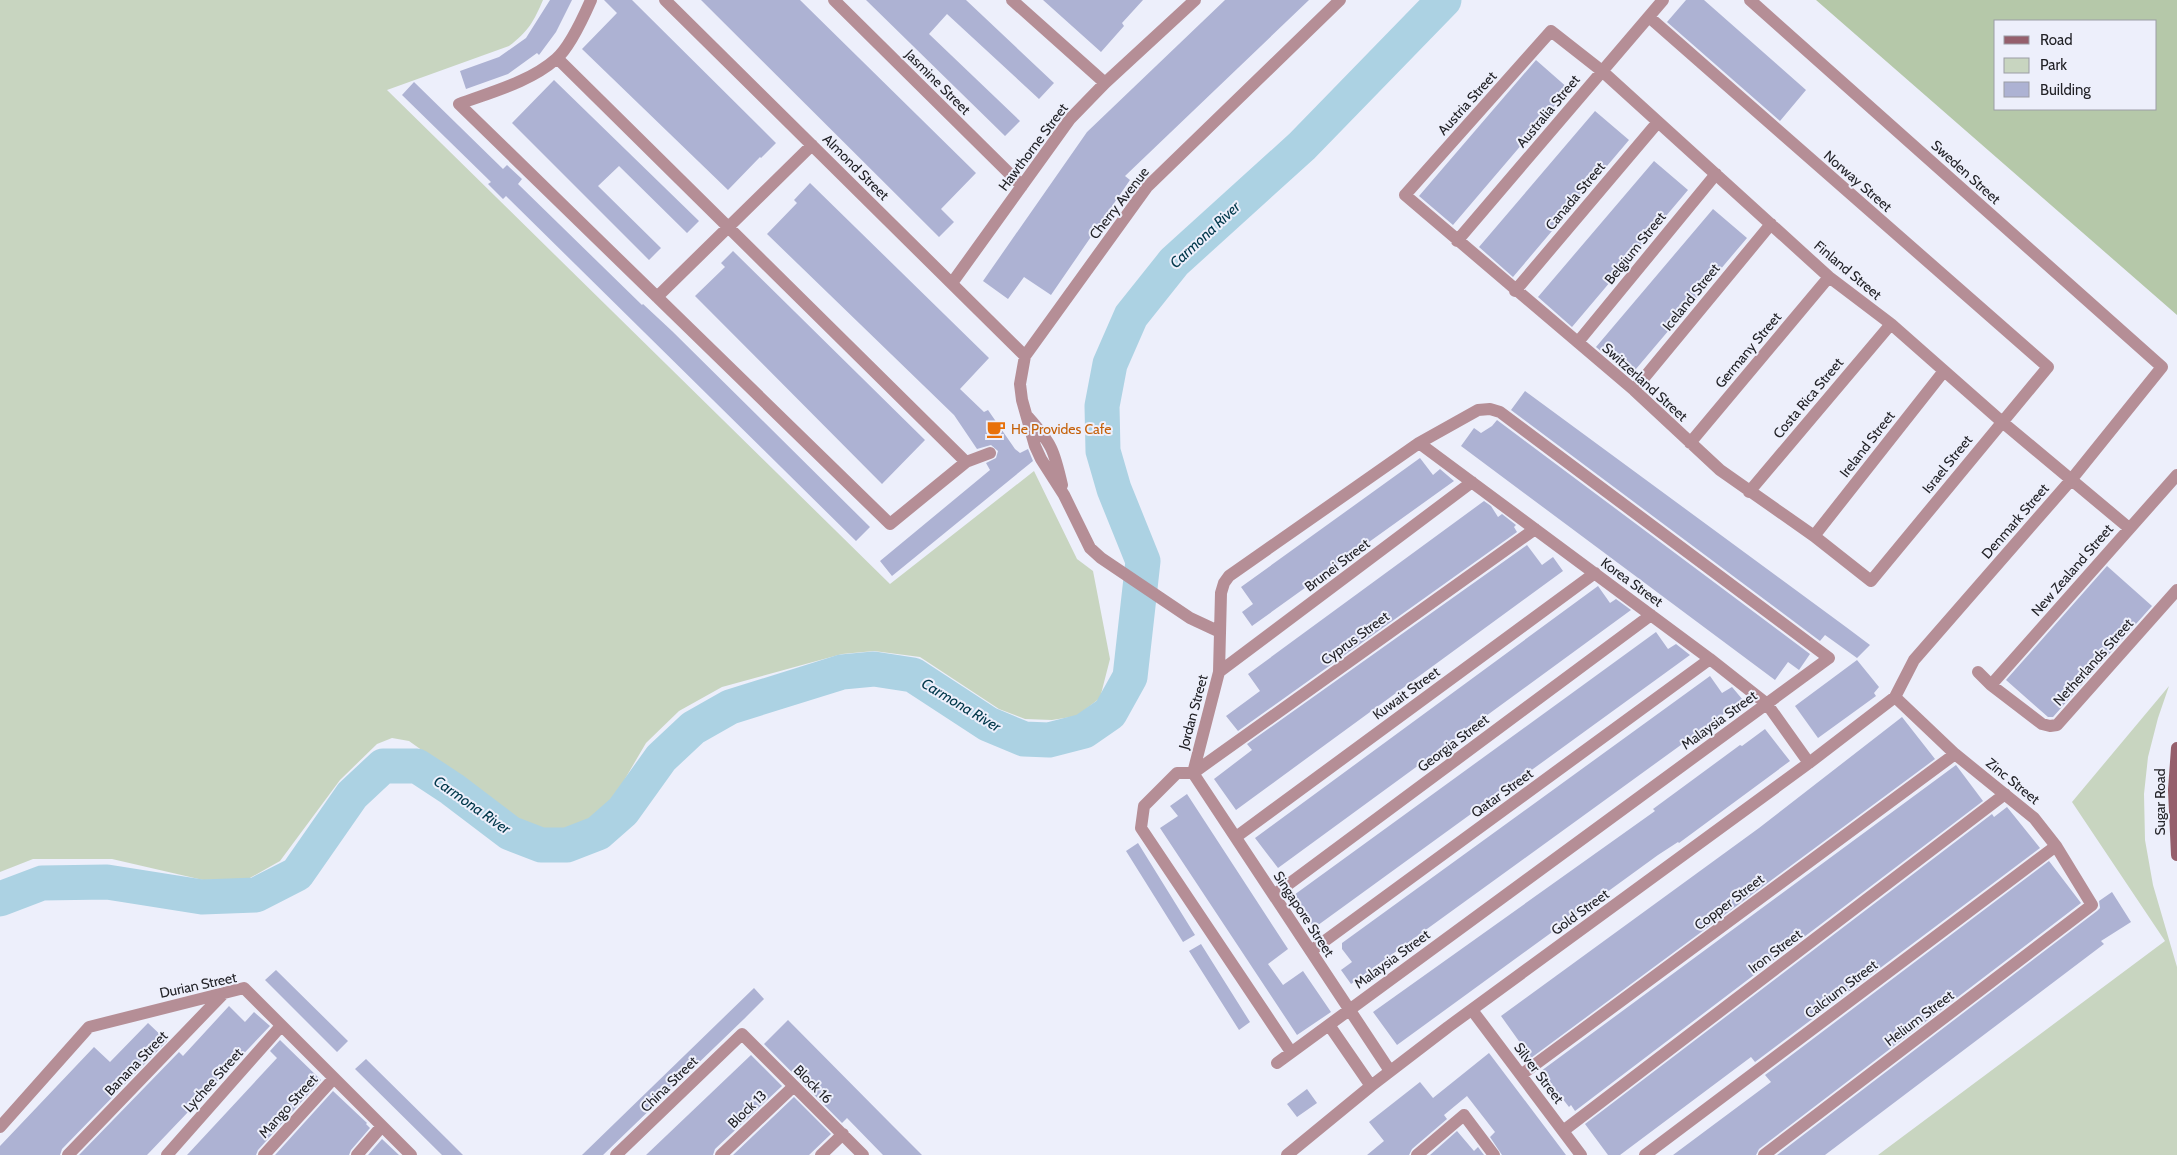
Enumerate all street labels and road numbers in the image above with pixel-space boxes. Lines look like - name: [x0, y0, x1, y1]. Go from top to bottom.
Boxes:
- street label: Jasmine Street: [901, 45, 975, 119]
- street label: Austria Street: [1434, 67, 1500, 139]
- street label: Australia Street: [1512, 71, 1584, 151]
- street label: Hawthorne Street: [994, 99, 1072, 194]
- street label: Almond Street: [819, 130, 893, 204]
- street label: Sweden Street: [1928, 136, 2005, 208]
- street label: Norway Street: [1820, 146, 1896, 216]
- street label: Canada Street: [1541, 158, 1609, 234]
- street label: Cherry Avenue: [1085, 163, 1153, 243]
- street label: Belgium Street: [1600, 208, 1670, 288]
- street label: Finland Street: [1811, 237, 1886, 304]
- street label: Iceland Street: [1658, 259, 1724, 334]
- street label: Germany Street: [1711, 308, 1785, 392]
- street label: Switzerland Street: [1599, 339, 1692, 425]
- street label: Costa Rica Street: [1769, 354, 1847, 442]
- street label: Ireland Street: [1835, 407, 1899, 481]
- street label: Israel Street: [1918, 431, 1976, 497]
- street label: Denmark Street: [1977, 479, 2053, 562]
- street label: New Zealand Street: [2027, 520, 2117, 620]
- street label: Brunei Street: [1301, 534, 1373, 595]
- street label: Korea Street: [1597, 553, 1667, 611]
- street label: Cyprus Street: [1317, 607, 1393, 669]
- street label: Netherlands Street: [2049, 614, 2137, 709]
- street label: Kuwait Street: [1369, 662, 1443, 723]
- street label: Jordan Street: [1174, 672, 1212, 752]
- street label: Malaysia Street: [1678, 686, 1761, 754]
- street label: Georgia Street: [1414, 710, 1492, 776]
- street label: Zinc Street: [1983, 754, 2044, 808]
- street label: Qatar Street: [1467, 764, 1537, 822]
- street label: Sugar Road: [2151, 768, 2169, 836]
- street label: Singapore Street: [1270, 868, 1339, 960]
- street label: Copper Street: [1691, 870, 1768, 934]
- street label: Gold Street: [1548, 885, 1613, 939]
- street label: Malaysia Street: [1351, 925, 1434, 993]
- street label: Iron Street: [1745, 925, 1806, 977]
- street label: Calcium Street: [1801, 956, 1881, 1022]
- street label: Durian Street: [158, 968, 239, 1002]
- street label: Helium Street: [1881, 986, 1957, 1050]
- street label: Banana Street: [101, 1027, 172, 1099]
- street label: Silver Street: [1510, 1039, 1568, 1107]
- street label: Lychee Street: [179, 1044, 247, 1116]
- street label: China Street: [637, 1052, 702, 1116]
- street label: Block 16: [790, 1061, 836, 1107]
- street label: Mango Street: [255, 1070, 322, 1142]
- street label: Block 13: [724, 1086, 770, 1132]

